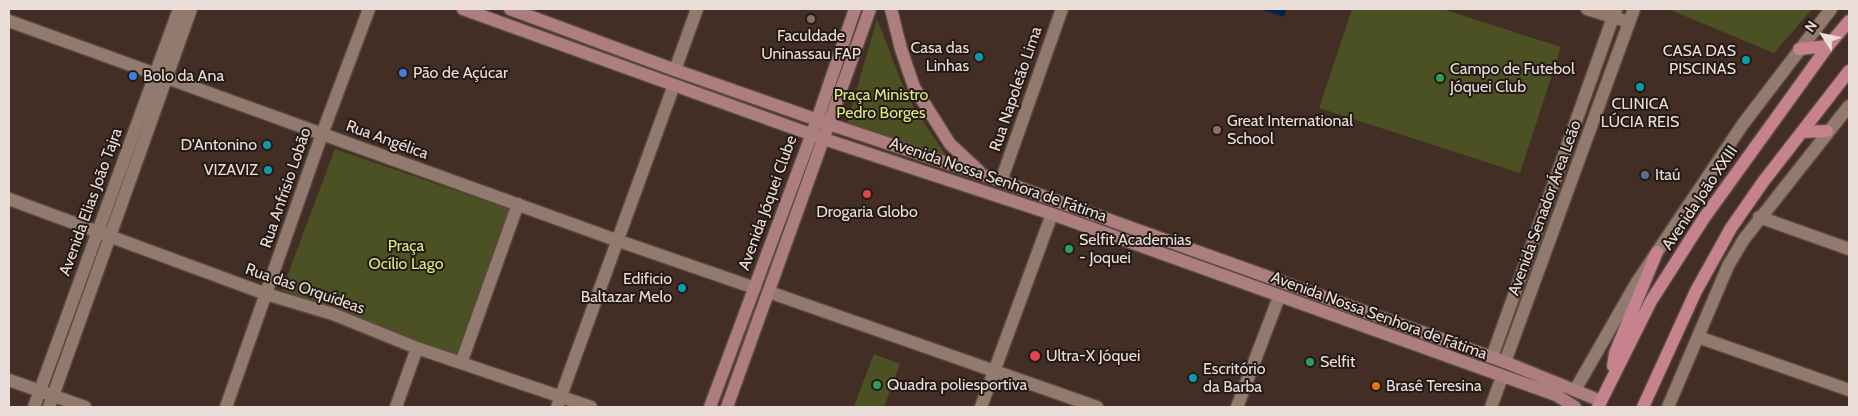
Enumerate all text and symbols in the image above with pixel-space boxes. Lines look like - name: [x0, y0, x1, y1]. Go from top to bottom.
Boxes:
- north arrow: [1798, 10, 1848, 60]
- marker: Faculdade Uninassau FAP: [805, 13, 817, 25]
- text: N: [1800, 17, 1821, 36]
- street label: Rua Napoleão Lima: [986, 24, 1046, 154]
- place label: Faculdade Uninassau FAP: [761, 26, 861, 64]
- place label: Casa das Linhas: [910, 38, 969, 76]
- place label: CASA DAS PISCINAS: [1663, 41, 1736, 79]
- marker: Casa das Linhas: [973, 51, 985, 63]
- marker: CASA DAS PISCINAS: [1740, 54, 1752, 66]
- place label: Campo de Futebol Jóquei Club: [1450, 59, 1575, 97]
- place label: Pão de Açúcar: [413, 63, 508, 83]
- place label: Bolo da Ana: [143, 66, 224, 86]
- marker: Pão de Açúcar: [397, 67, 409, 79]
- marker: Bolo da Ana: [127, 70, 139, 82]
- marker: Campo de Futebol Jóquei Club: [1434, 72, 1446, 84]
- marker: CLINICA LÚCIA REIS: [1634, 81, 1646, 93]
- park label: Praça Ministro Pedro Borges: [834, 85, 928, 123]
- place label: CLINICA LÚCIA REIS: [1601, 94, 1679, 132]
- place label: Great International School: [1227, 111, 1353, 149]
- street label: Rua Angélica: [343, 116, 431, 164]
- street label: Avenida Senador Área Leão: [1504, 118, 1586, 298]
- marker: Great International School: [1211, 124, 1223, 136]
- street label: Rua Anfrísio Lobão: [256, 125, 316, 251]
- street label: Avenida Elias João Tajra: [55, 126, 127, 278]
- street label: Avenida Jóquei Clube: [735, 133, 801, 273]
- street label: Avenida Nossa Senhora de Fátima: [887, 134, 1109, 226]
- place label: D'Antonino: [180, 135, 257, 155]
- marker: D'Antonino: [261, 139, 273, 151]
- street label: Avenida João XXIII: [1658, 142, 1742, 254]
- place label: VIZAVIZ: [204, 160, 258, 180]
- marker: VIZAVIZ: [262, 164, 274, 176]
- place label: Itaú: [1655, 165, 1680, 185]
- marker: Itaú: [1639, 169, 1651, 181]
- marker: Drogaria Globo: [861, 188, 873, 200]
- place label: Drogaria Globo: [816, 202, 918, 222]
- place label: Selfit Academias - Joquei: [1079, 230, 1191, 268]
- park label: Praça Ocílio Lago: [369, 236, 443, 274]
- marker: Selfit Academias - Joquei: [1063, 243, 1075, 255]
- street label: Rua das Orquídeas: [243, 260, 367, 318]
- street label: Avenida Nossa Senhora de Fátima: [1268, 268, 1490, 364]
- place label: Edificio Baltazar Melo: [581, 269, 672, 307]
- marker: Edificio Baltazar Melo: [676, 282, 688, 294]
- place label: Ultra-X Jóquei: [1046, 346, 1140, 366]
- marker: Ultra-X Jóquei: [1028, 349, 1042, 363]
- place label: Selfit: [1320, 352, 1355, 372]
- marker: Selfit: [1304, 356, 1316, 368]
- place label: Escritório da Barba: [1203, 359, 1265, 397]
- marker: Escritório da Barba: [1187, 372, 1199, 384]
- place label: Quadra poliesportiva: [887, 375, 1027, 395]
- place label: Brasê Teresina: [1386, 376, 1482, 396]
- marker: Quadra poliesportiva: [871, 379, 883, 391]
- marker: Brasê Teresina: [1370, 380, 1382, 392]

